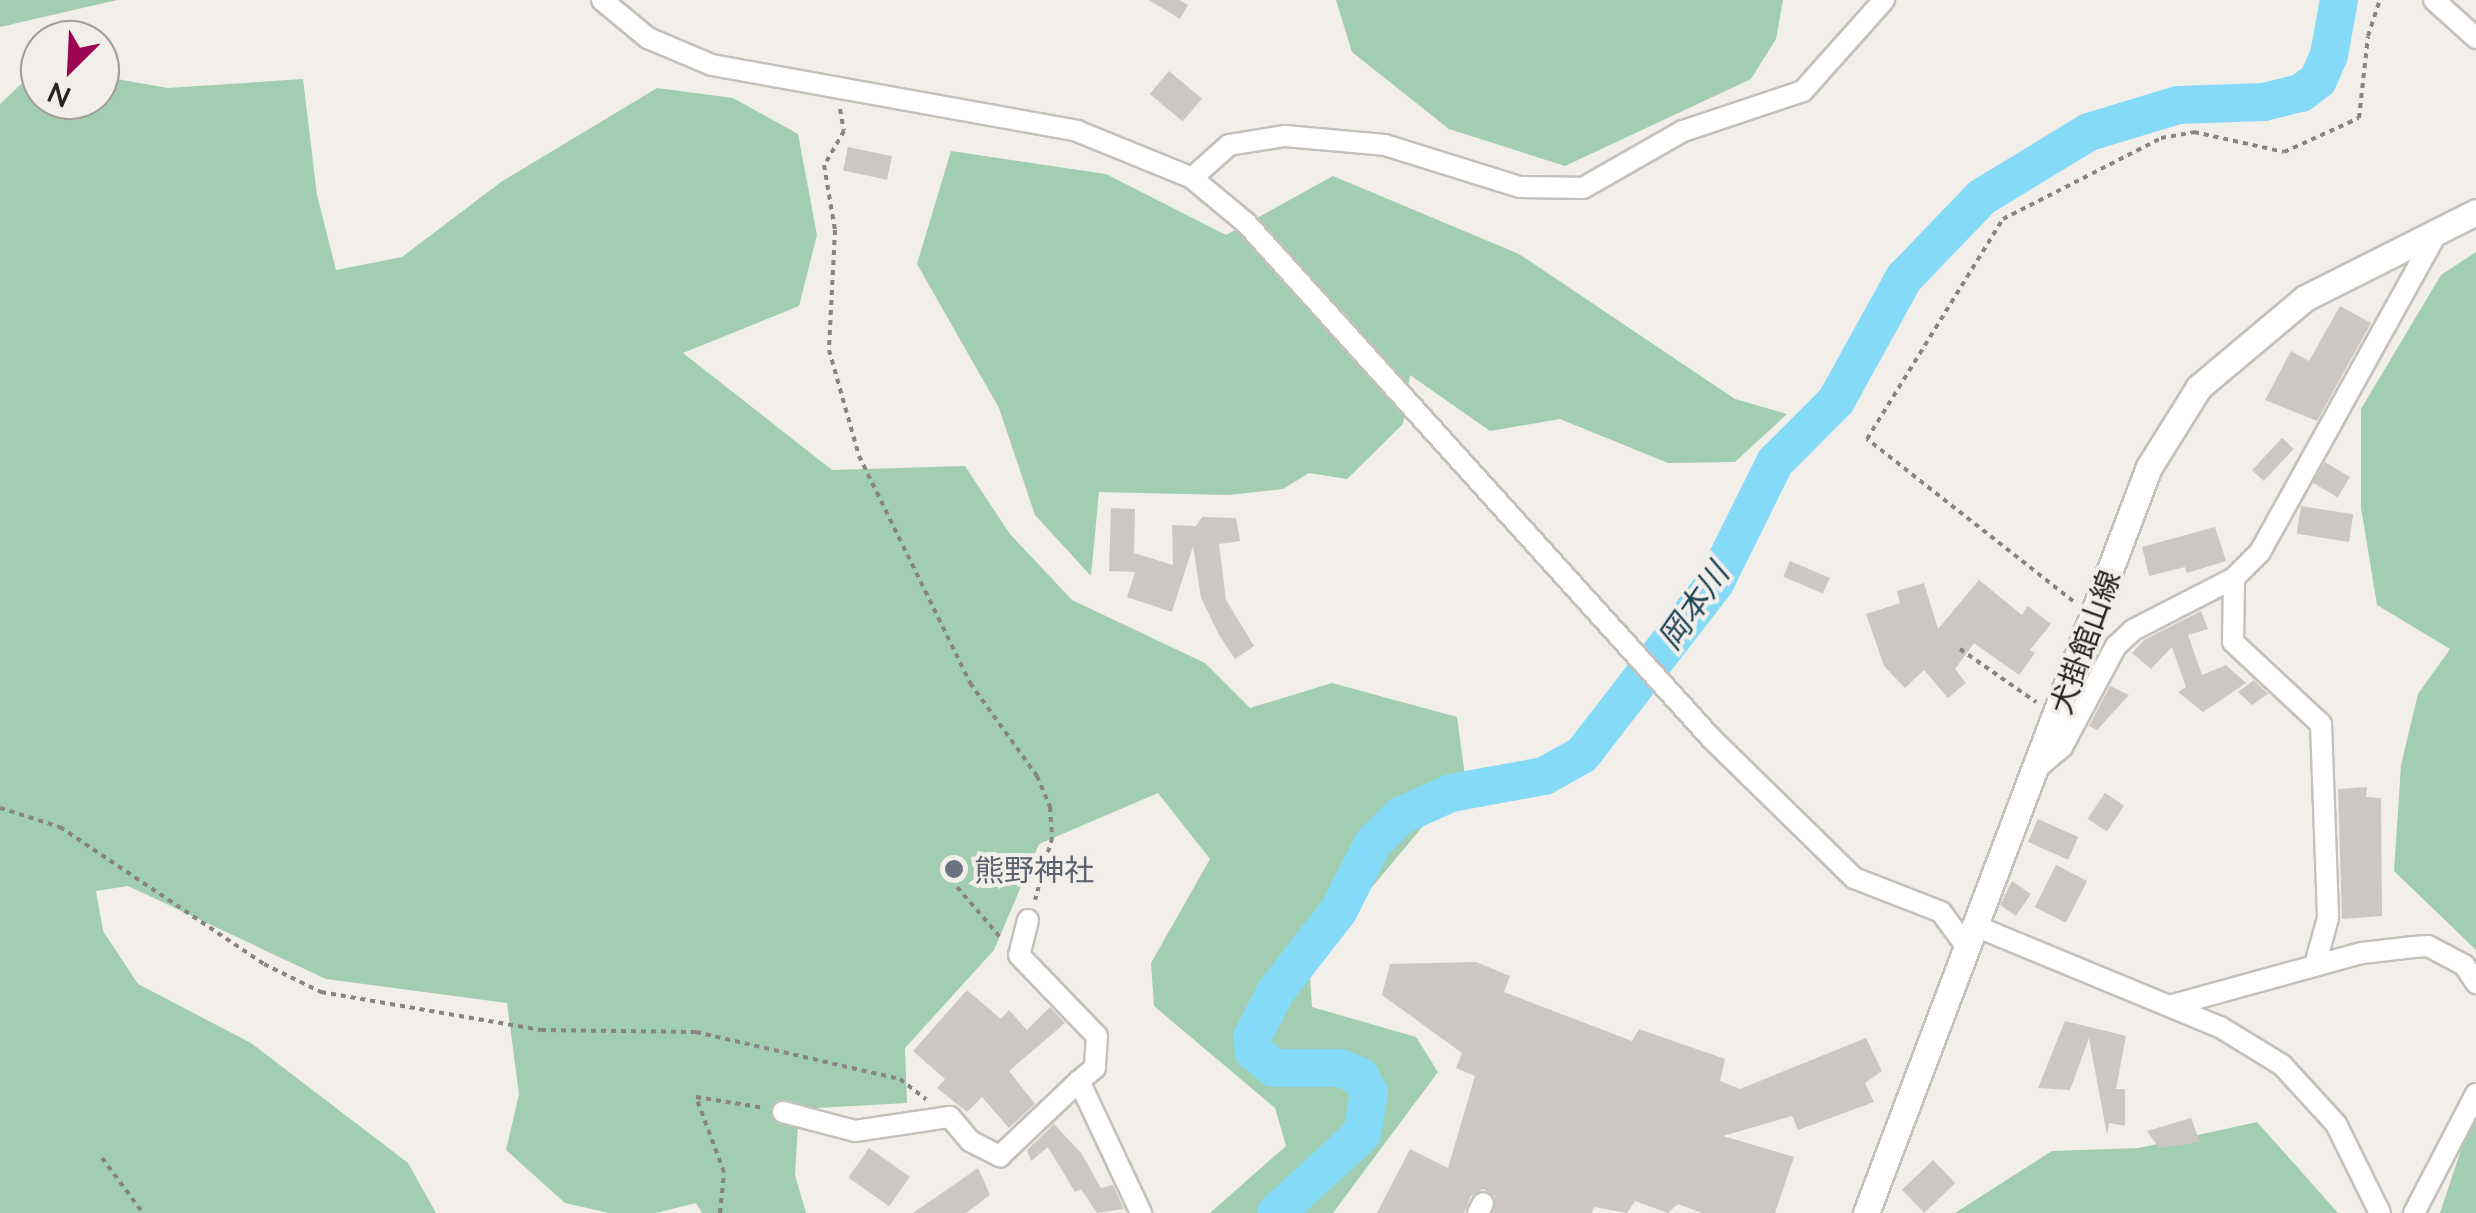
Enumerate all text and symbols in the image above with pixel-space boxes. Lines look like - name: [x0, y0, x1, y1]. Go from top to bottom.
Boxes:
- north arrow: [20, 20, 120, 120]
- text: N: [42, 76, 75, 116]
- water label: 岡本川: [1650, 556, 1736, 656]
- street label: 犬掛館山線: [2041, 565, 2127, 719]
- place label: 熊野神社: [974, 851, 1094, 887]
- marker: 熊野神社: [943, 858, 965, 880]

